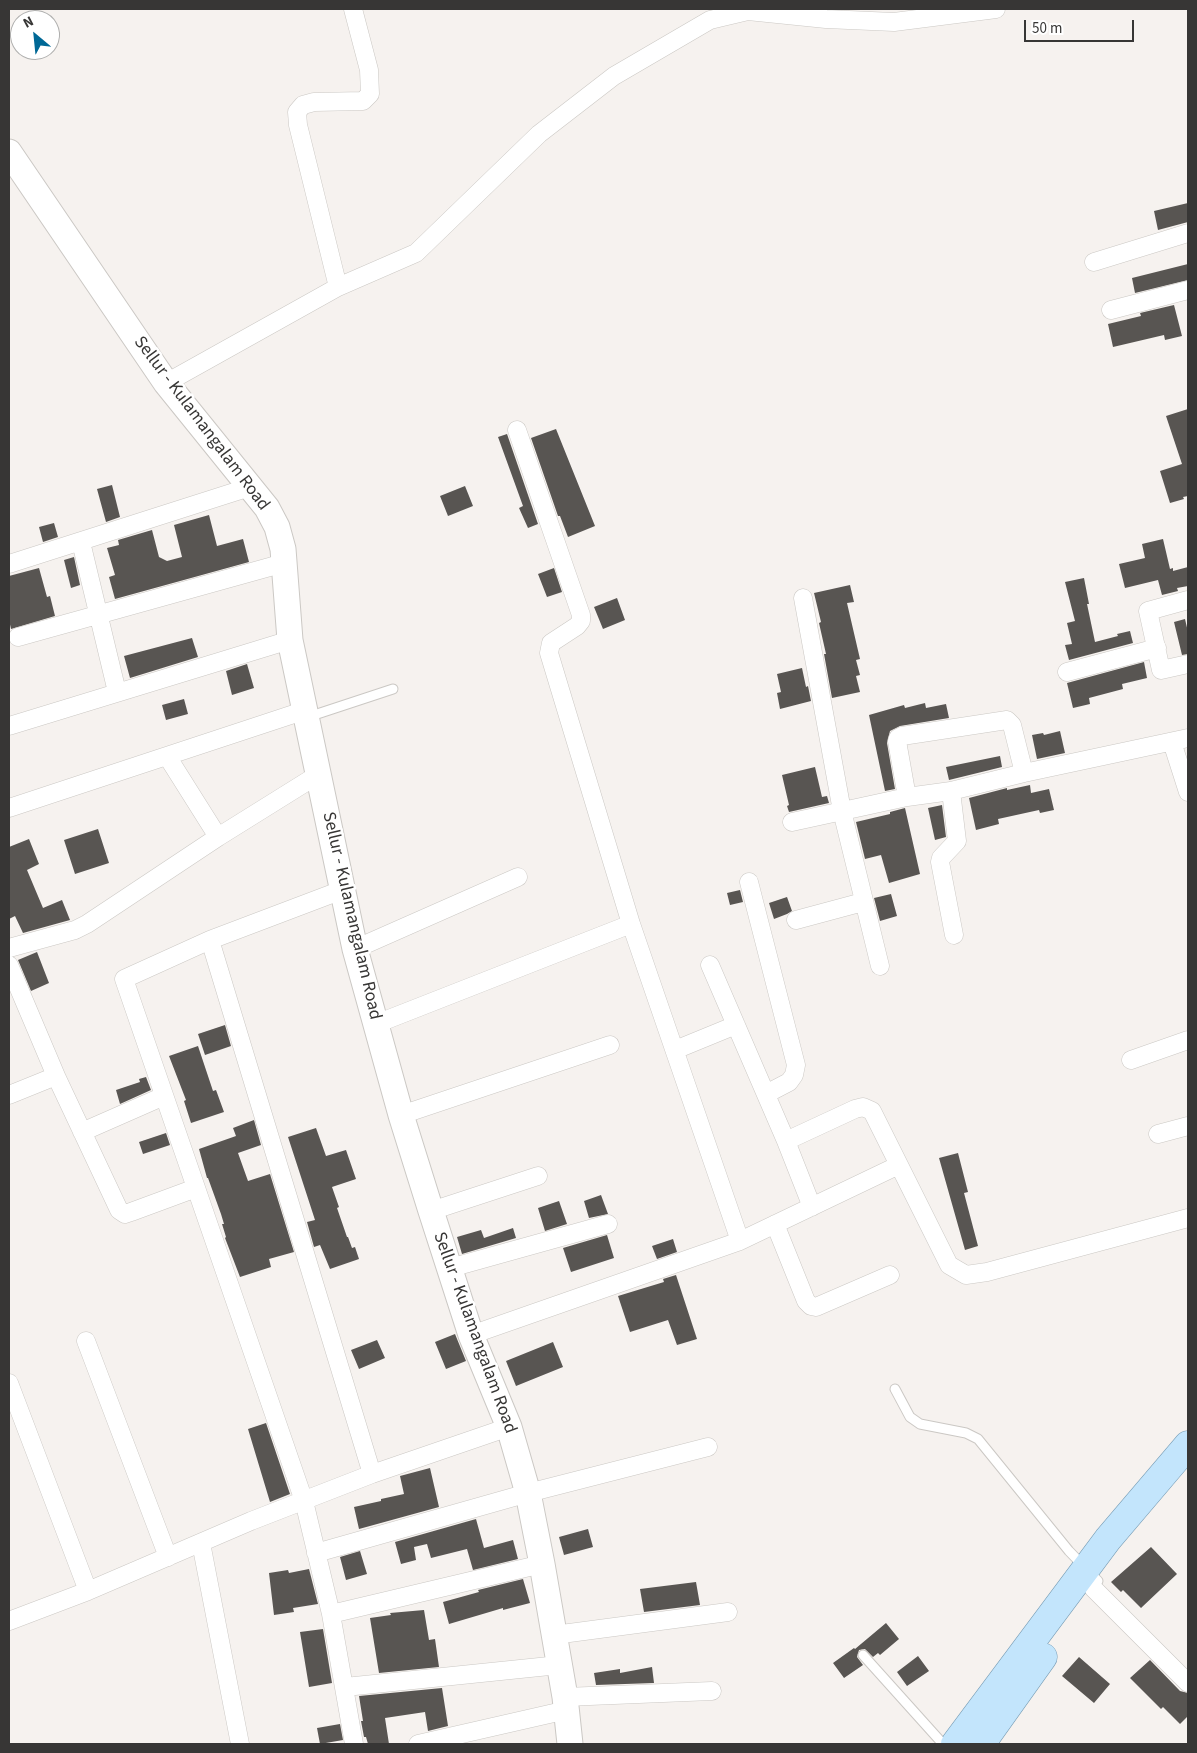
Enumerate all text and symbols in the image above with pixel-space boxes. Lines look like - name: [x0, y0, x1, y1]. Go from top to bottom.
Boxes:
- north arrow: [10, 10, 60, 60]
- scale bar: [1027, 10, 1137, 42]
- text: N: [20, 12, 37, 34]
- text: 50 m: [1032, 18, 1062, 39]
- street label: Sellur - Kulamangalam Road: [128, 333, 274, 515]
- street label: Sellur - Kulamangalam Road: [317, 810, 385, 1022]
- street label: Sellur - Kulamangalam Road: [427, 1229, 521, 1437]

